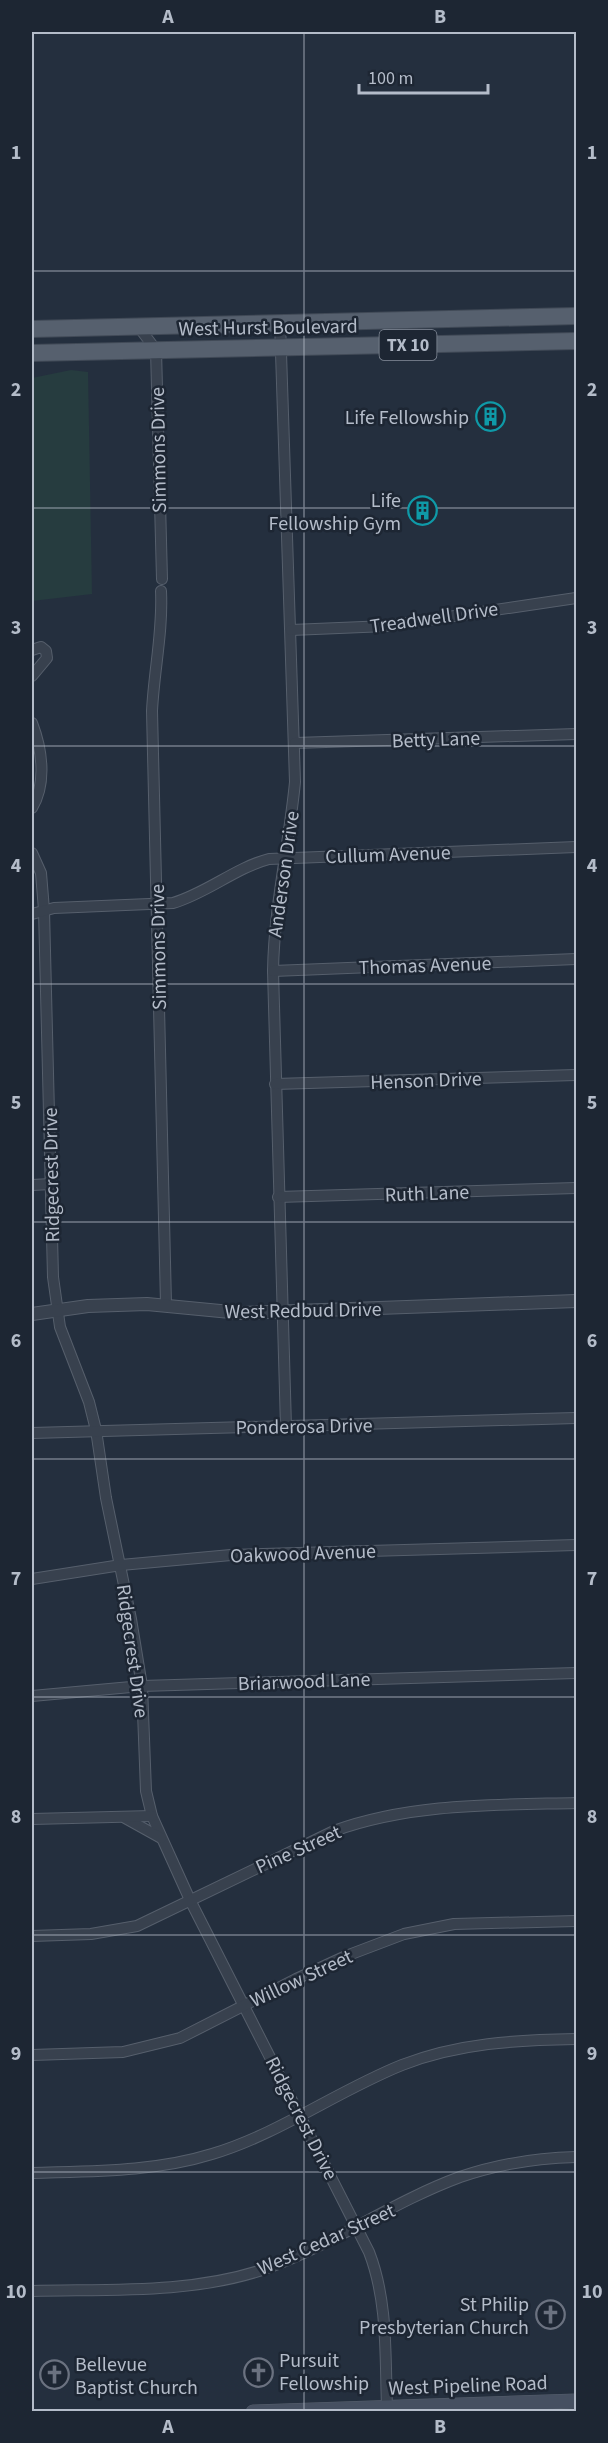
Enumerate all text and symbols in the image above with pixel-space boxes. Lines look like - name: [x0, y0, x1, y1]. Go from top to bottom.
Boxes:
- text: A: [161, 3, 174, 31]
- text: B: [434, 3, 446, 31]
- scale bar: [359, 57, 488, 95]
- text: 100 m: [368, 66, 413, 91]
- text: 1: [11, 139, 21, 167]
- text: 1: [587, 139, 597, 167]
- street label: West Hurst Boulevard: [178, 312, 358, 344]
- road number: TX 10: [380, 330, 436, 360]
- text: 2: [11, 376, 21, 404]
- text: 2: [587, 376, 597, 404]
- street label: Simmons Drive: [144, 387, 174, 513]
- building icon: Life Fellowship: [474, 401, 506, 433]
- place label: Life Fellowship: [345, 404, 469, 432]
- place label: Life Fellowship Gym: [269, 487, 401, 538]
- building icon: Life Fellowship Gym: [406, 495, 438, 527]
- street label: Treadwell Drive: [368, 595, 500, 641]
- text: 3: [11, 614, 21, 642]
- text: 3: [587, 614, 597, 642]
- street label: Betty Lane: [391, 724, 481, 756]
- street label: Anderson Drive: [261, 809, 307, 939]
- street label: Cullum Avenue: [325, 839, 451, 871]
- text: 4: [11, 852, 22, 880]
- text: 4: [587, 852, 598, 880]
- street label: Simmons Drive: [144, 884, 174, 1010]
- street label: Thomas Avenue: [358, 950, 492, 982]
- street label: Henson Drive: [370, 1065, 482, 1097]
- text: 5: [11, 1089, 21, 1117]
- text: 5: [587, 1089, 597, 1117]
- street label: Ridgecrest Drive: [37, 1107, 67, 1243]
- street label: Ruth Lane: [384, 1179, 470, 1209]
- street label: West Redbud Drive: [224, 1296, 382, 1326]
- text: 6: [11, 1327, 21, 1355]
- text: 6: [587, 1327, 597, 1355]
- street label: Ponderosa Drive: [235, 1412, 373, 1442]
- street label: Oakwood Avenue: [230, 1537, 377, 1571]
- text: 7: [11, 1565, 21, 1593]
- text: 7: [587, 1565, 597, 1593]
- street label: Ridgecrest Drive: [109, 1582, 155, 1720]
- street label: Briarwood Lane: [237, 1666, 371, 1698]
- text: 8: [11, 1803, 21, 1831]
- text: 8: [587, 1803, 597, 1831]
- street label: Pine Street: [251, 1818, 346, 1881]
- street label: Willow Street: [246, 1943, 357, 2015]
- text: 9: [11, 2040, 21, 2068]
- text: 9: [587, 2040, 597, 2068]
- street label: Ridgecrest Drive: [258, 2052, 344, 2185]
- street label: West Cedar Street: [253, 2197, 400, 2283]
- text: 10: [5, 2278, 27, 2306]
- text: 10: [581, 2278, 603, 2306]
- place label: St Philip Presbyterian Church: [359, 2291, 529, 2342]
- church icon: St Philip Presbyterian Church: [534, 2299, 566, 2331]
- place label: Pursuit Fellowship: [279, 2347, 369, 2398]
- place label: Bellevue Baptist Church: [75, 2351, 198, 2402]
- church icon: Pursuit Fellowship: [242, 2356, 274, 2388]
- church icon: Bellevue Baptist Church: [38, 2359, 70, 2391]
- street label: West Pipeline Road: [388, 2369, 548, 2403]
- text: A: [161, 2413, 174, 2441]
- text: B: [434, 2413, 446, 2441]

